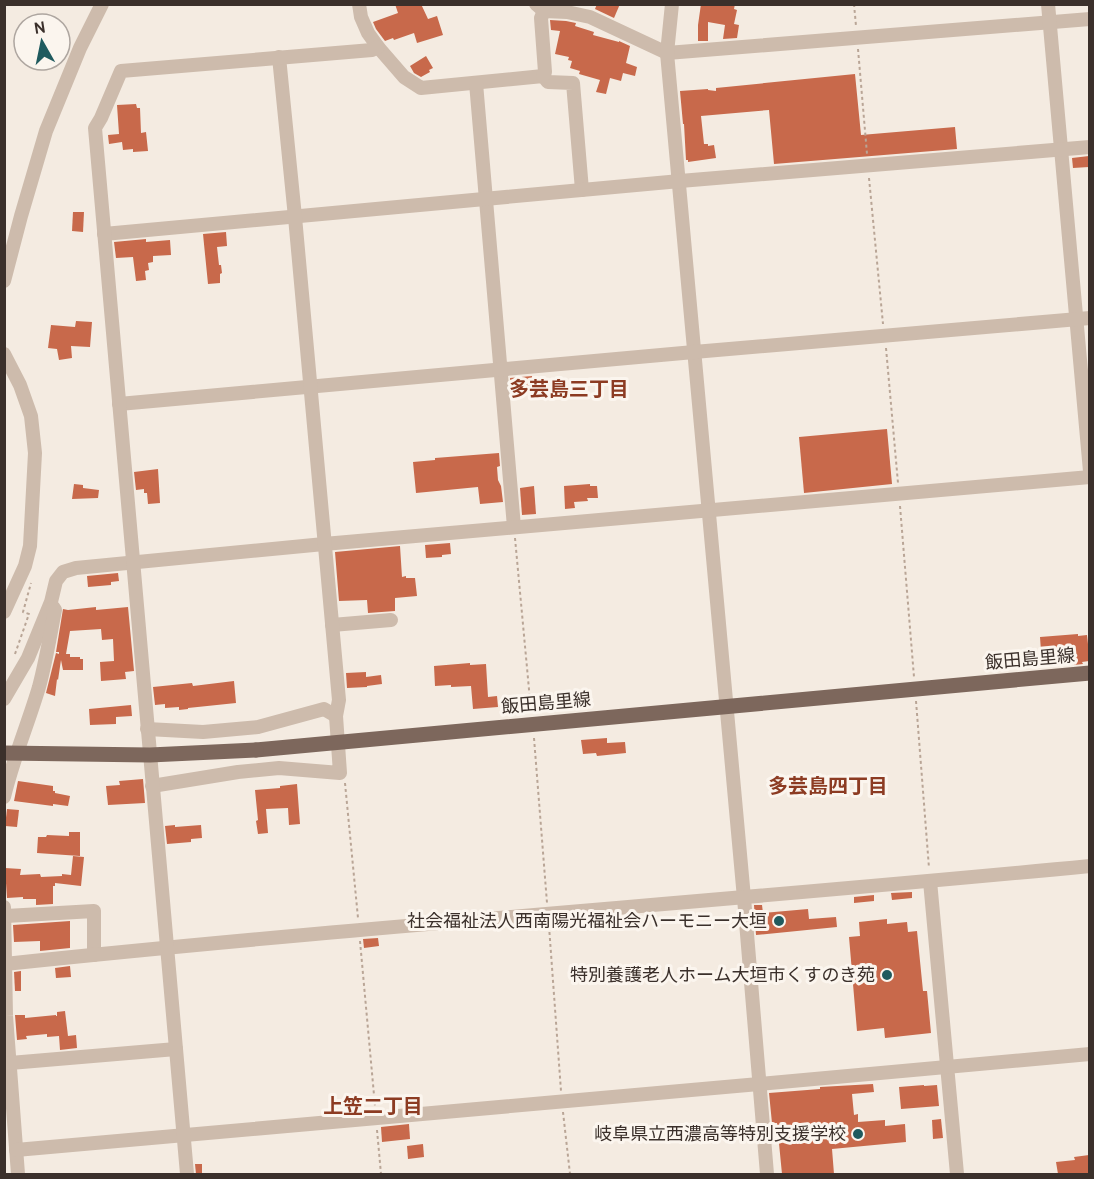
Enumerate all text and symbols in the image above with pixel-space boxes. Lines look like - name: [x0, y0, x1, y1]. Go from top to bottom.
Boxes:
- north arrow: [12, 12, 72, 72]
- text: N: [33, 17, 47, 38]
- district label: 多芸島三丁目: [509, 377, 629, 401]
- street label: 飯田島里線: [984, 644, 1076, 674]
- street label: 飯田島里線: [500, 688, 592, 718]
- district label: 多芸島四丁目: [768, 774, 888, 798]
- place label: 社会福祉法人西南陽光福祉会ハーモニー大垣: [407, 910, 767, 932]
- marker: 社会福祉法人西南陽光福祉会ハーモニー大垣: [772, 914, 786, 928]
- place label: 特別養護老人ホーム大垣市くすのき苑: [570, 964, 875, 986]
- marker: 特別養護老人ホーム大垣市くすのき苑: [880, 968, 894, 982]
- district label: 上笠二丁目: [323, 1094, 423, 1118]
- place label: 岐阜県立西濃高等特別支援学校: [594, 1123, 846, 1145]
- marker: 岐阜県立西濃高等特別支援学校: [851, 1127, 865, 1141]

